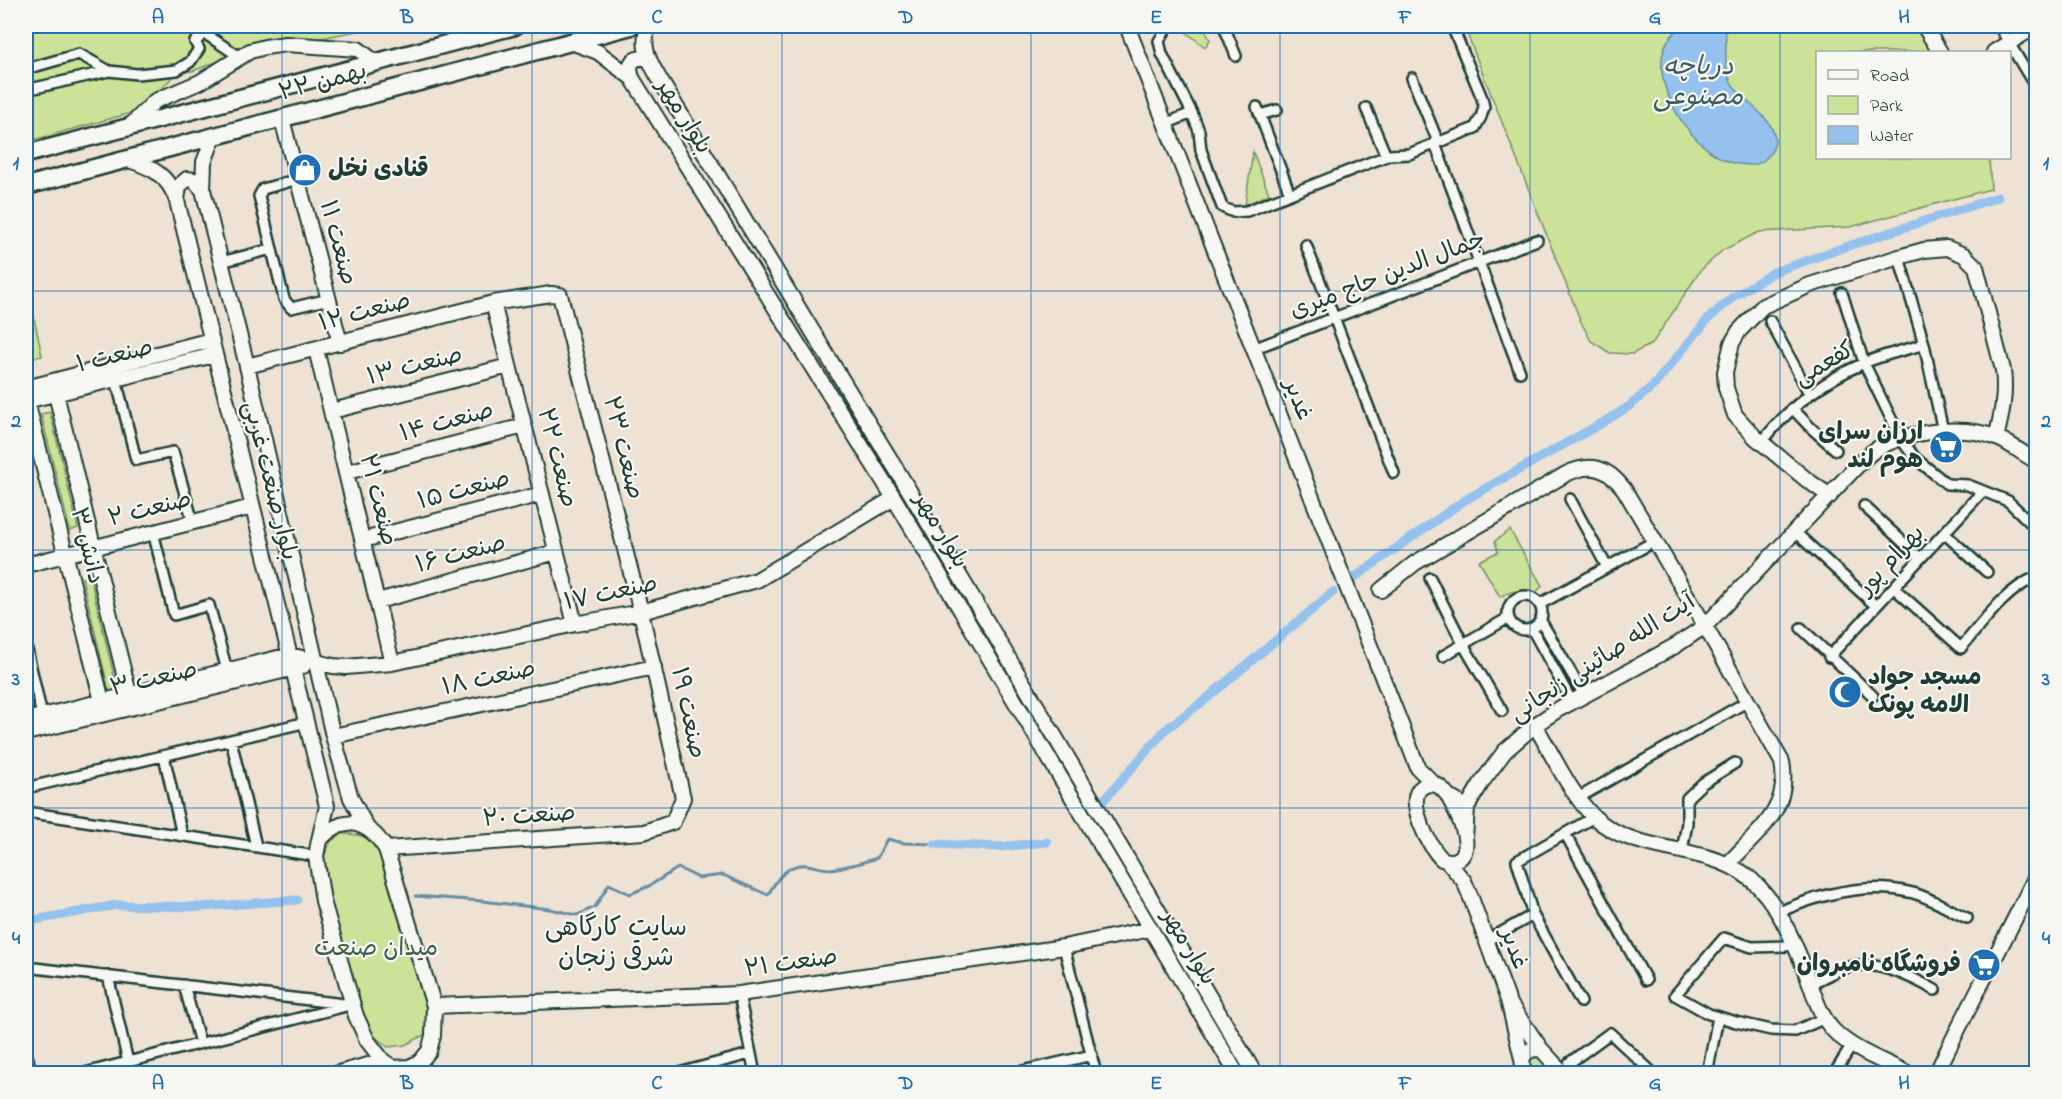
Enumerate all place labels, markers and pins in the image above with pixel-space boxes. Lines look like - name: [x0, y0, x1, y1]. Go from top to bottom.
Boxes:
- shop icon: قنادی نخل: [287, 152, 323, 188]
- place label: قنادی نخل: [328, 153, 429, 188]
- place label: ارزان سرای هوم لند: [1818, 416, 1923, 479]
- supermarket icon: ارزان سرای هوم لند: [1928, 429, 1964, 465]
- place label: مسجد جواد الامه پونک: [1868, 661, 1981, 724]
- mosque icon: مسجد جواد الامه پونک: [1827, 674, 1863, 710]
- supermarket icon: فروشگاه نامبروان: [1966, 947, 2002, 983]
- place label: فروشگاه نامبروان: [1797, 948, 1961, 983]

